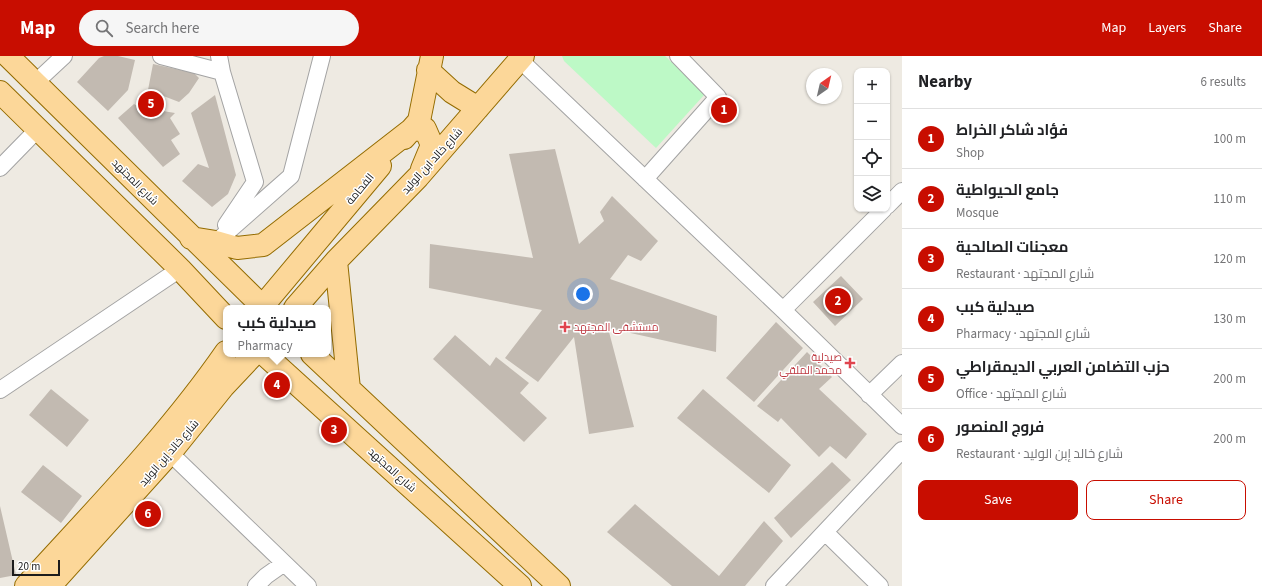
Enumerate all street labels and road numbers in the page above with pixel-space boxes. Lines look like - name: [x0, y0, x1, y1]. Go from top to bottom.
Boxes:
- street label: شارع خالد ابن الوليد: [398, 125, 466, 197]
- street label: شارع المجتهد: [109, 156, 161, 208]
- street label: الفحامة: [343, 170, 377, 208]
- street label: شارع خالد إبن الوليد: [136, 416, 202, 490]
- street label: شارع المجتهد: [365, 444, 419, 496]

